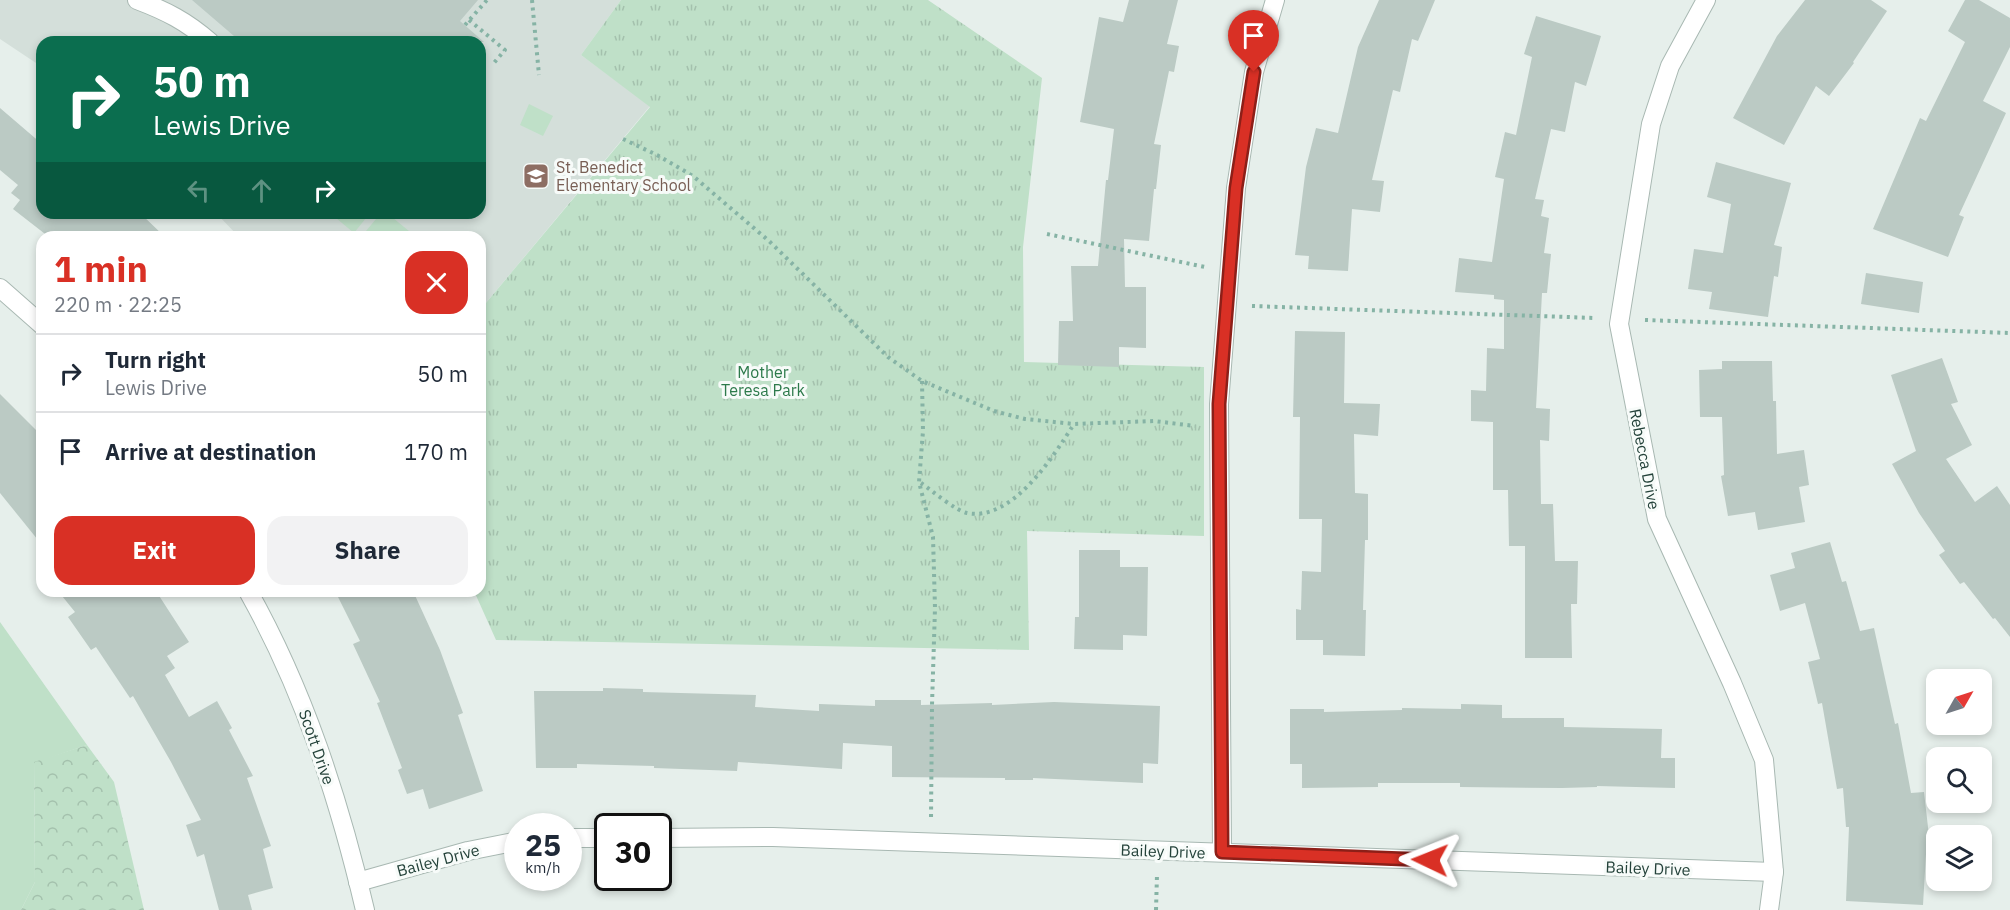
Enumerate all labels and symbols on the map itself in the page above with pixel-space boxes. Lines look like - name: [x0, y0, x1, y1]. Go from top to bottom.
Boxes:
- pin: [1228, 10, 1279, 72]
- place label: St. Benedict Elementary School: [556, 157, 691, 195]
- school or university icon: St. Benedict Elementary School: [521, 161, 551, 191]
- park label: Mother Teresa Park: [721, 362, 806, 400]
- street label: Rebecca Drive: [1625, 407, 1665, 511]
- north arrow: [1926, 669, 1992, 735]
- street label: Scott Drive: [295, 707, 339, 787]
- speed limit sign: 30: [594, 813, 672, 891]
- position arrow: [1398, 828, 1462, 892]
- street label: Bailey Drive: [394, 839, 482, 881]
- street label: Bailey Drive: [1120, 840, 1206, 862]
- street label: Bailey Drive: [1605, 857, 1691, 879]

